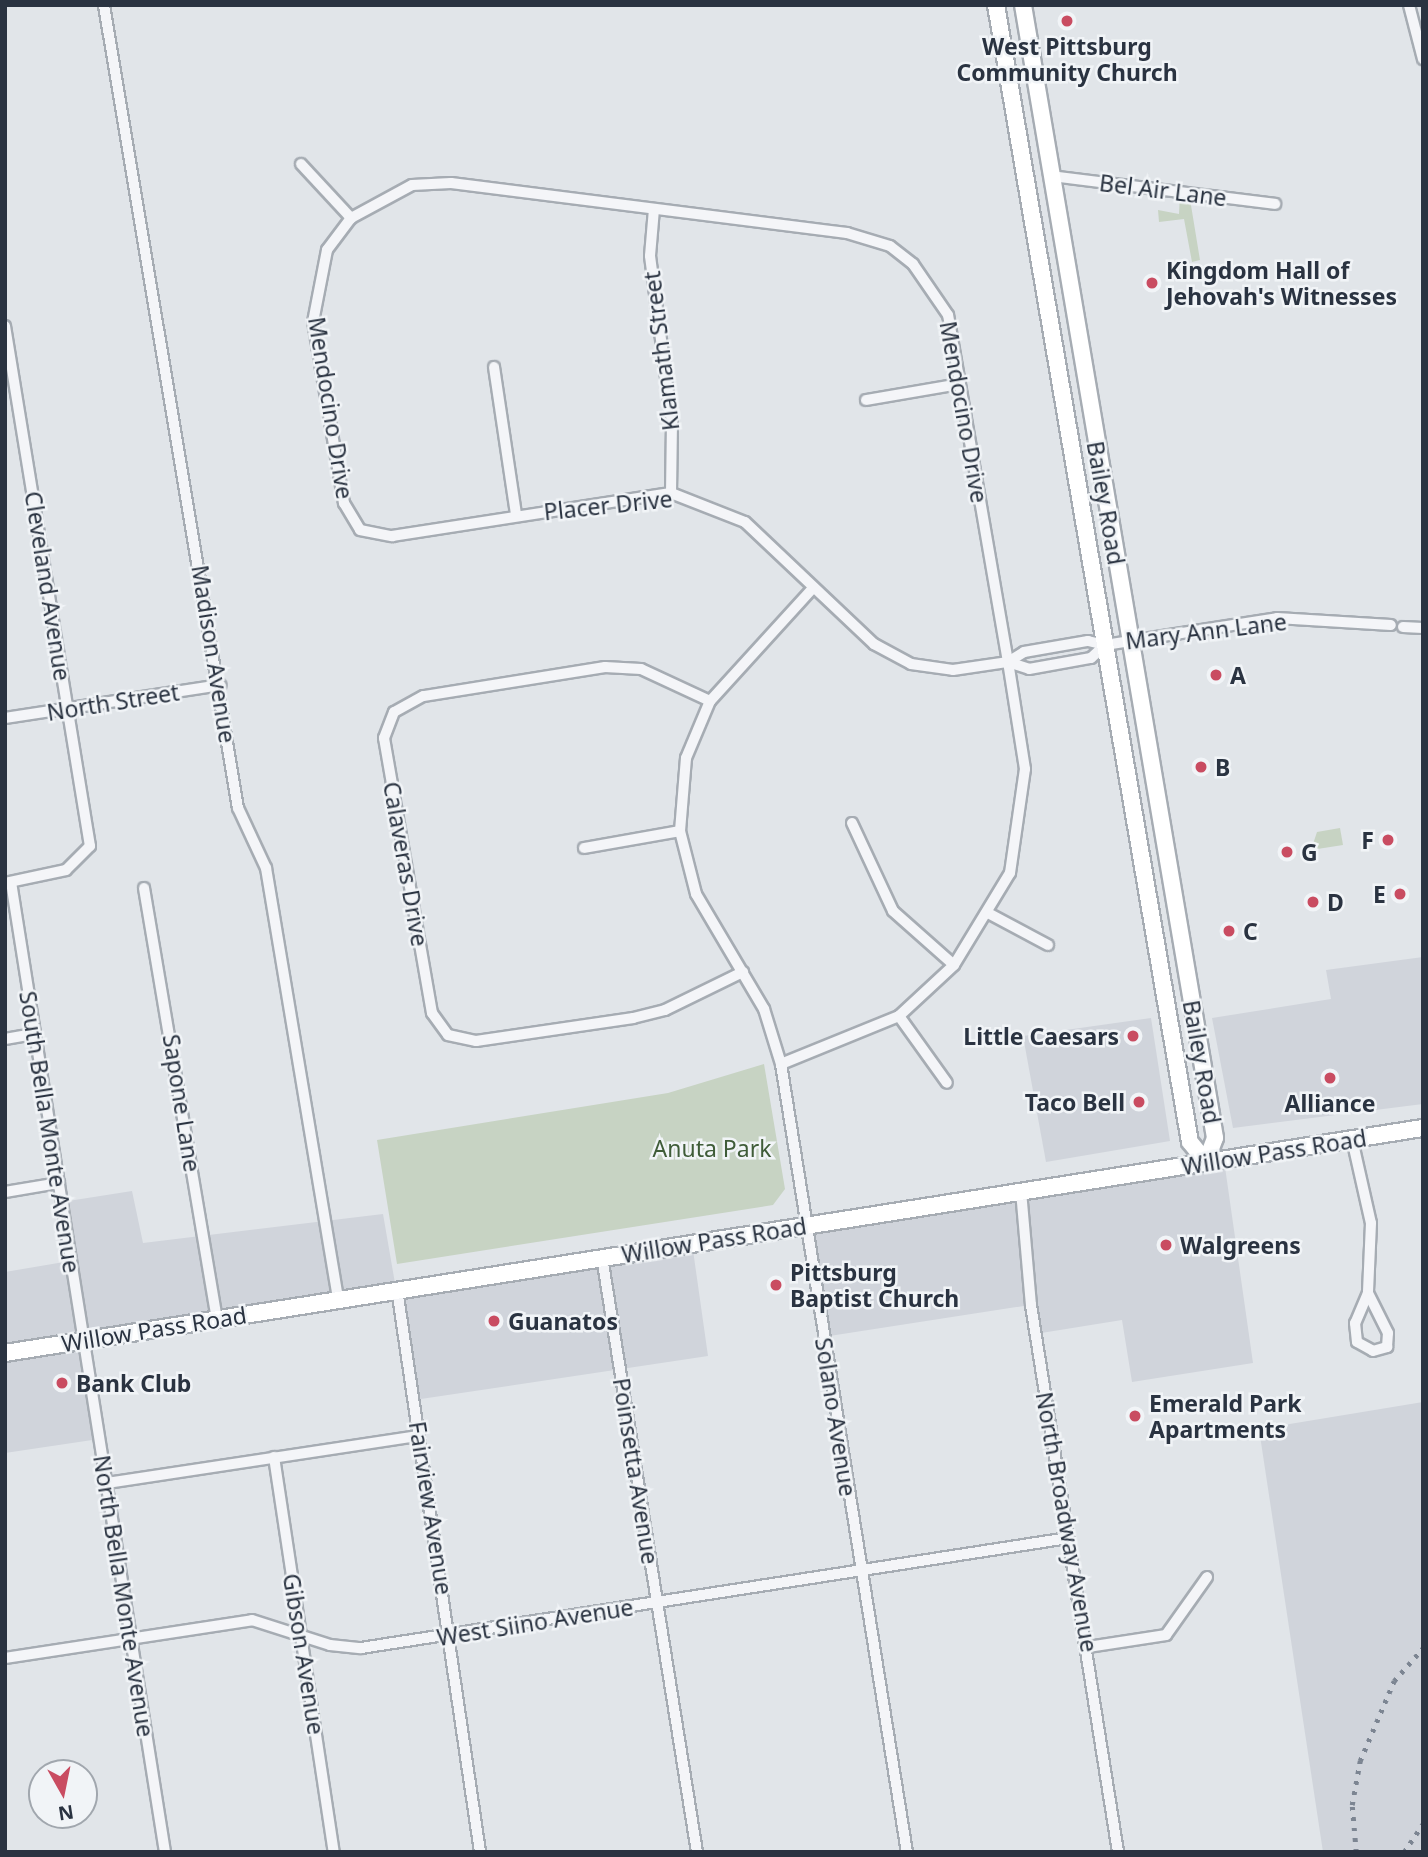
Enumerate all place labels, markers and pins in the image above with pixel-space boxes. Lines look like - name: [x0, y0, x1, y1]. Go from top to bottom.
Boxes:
- marker: West Pittsburg Community Church: [1059, 13, 1075, 29]
- place label: West Pittsburg Community Church: [956, 32, 1178, 86]
- place label: Kingdom Hall of Jehovah's Witnesses: [1166, 256, 1397, 310]
- marker: Kingdom Hall of Jehovah's Witnesses: [1144, 275, 1160, 291]
- place label: A: [1230, 661, 1246, 689]
- marker: A: [1208, 667, 1224, 683]
- place label: B: [1215, 753, 1230, 781]
- marker: B: [1193, 759, 1209, 775]
- place label: F: [1361, 826, 1374, 854]
- marker: F: [1380, 832, 1396, 848]
- place label: G: [1301, 838, 1318, 866]
- marker: G: [1279, 844, 1295, 860]
- place label: E: [1373, 880, 1386, 908]
- marker: E: [1392, 886, 1408, 902]
- place label: D: [1327, 888, 1344, 916]
- marker: D: [1305, 894, 1321, 910]
- place label: C: [1243, 917, 1258, 945]
- marker: C: [1221, 923, 1237, 939]
- place label: Little Caesars: [963, 1022, 1119, 1050]
- marker: Little Caesars: [1125, 1028, 1141, 1044]
- marker: Alliance: [1322, 1070, 1338, 1086]
- place label: Taco Bell: [1025, 1088, 1125, 1116]
- place label: Alliance: [1285, 1089, 1375, 1117]
- marker: Taco Bell: [1131, 1094, 1147, 1110]
- place label: Walgreens: [1180, 1231, 1301, 1259]
- marker: Walgreens: [1158, 1237, 1174, 1253]
- place label: Pittsburg Baptist Church: [790, 1258, 959, 1312]
- marker: Pittsburg Baptist Church: [768, 1277, 784, 1293]
- place label: Guanatos: [508, 1307, 618, 1335]
- marker: Guanatos: [486, 1313, 502, 1329]
- place label: Bank Club: [76, 1369, 191, 1397]
- marker: Bank Club: [54, 1375, 70, 1391]
- place label: Emerald Park Apartments: [1149, 1389, 1302, 1443]
- marker: Emerald Park Apartments: [1127, 1408, 1143, 1424]

